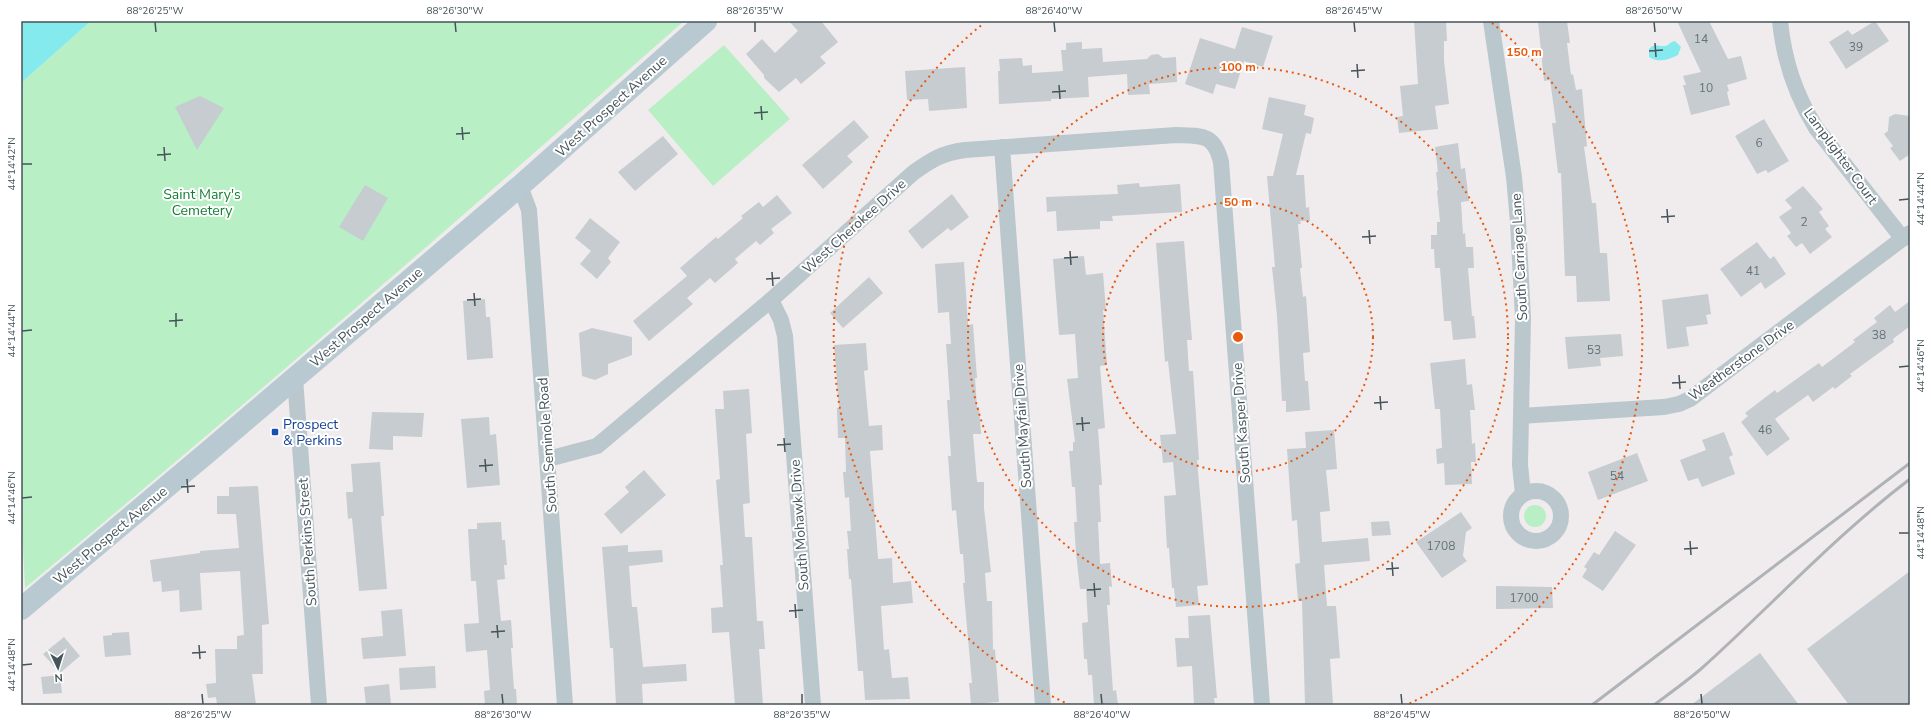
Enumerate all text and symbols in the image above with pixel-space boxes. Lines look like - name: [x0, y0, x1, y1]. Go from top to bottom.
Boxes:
- text: 88°26'25"W: [127, 4, 183, 18]
- text: 88°26'30"W: [427, 4, 483, 18]
- text: 88°26'35"W: [727, 4, 783, 18]
- text: 88°26'40"W: [1026, 4, 1082, 18]
- text: 88°26'45"W: [1326, 4, 1382, 18]
- text: 88°26'50"W: [1626, 4, 1682, 18]
- house number: 14: [1694, 31, 1708, 47]
- house number: 39: [1849, 39, 1863, 55]
- text: 150 m: [1506, 44, 1542, 60]
- street label: West Prospect Avenue: [552, 51, 671, 161]
- text: 100 m: [1220, 59, 1256, 75]
- house number: 10: [1699, 80, 1713, 96]
- street label: Lamplighter Court: [1799, 104, 1882, 208]
- house number: 6: [1755, 135, 1763, 151]
- text: 44°14'42"N: [5, 137, 19, 191]
- text: 44°14'44"N: [1914, 172, 1928, 226]
- street label: West Cherokee Drive: [798, 175, 910, 278]
- park label: Saint Mary's Cemetery: [163, 185, 241, 220]
- street label: South Carriage Lane: [1507, 193, 1532, 321]
- text: 50 m: [1224, 194, 1252, 210]
- house number: 2: [1800, 214, 1808, 230]
- street label: West Prospect Avenue: [306, 263, 427, 372]
- house number: 41: [1746, 263, 1760, 279]
- text: 44°14'44"N: [5, 304, 19, 358]
- street label: Weatherstone Drive: [1685, 316, 1798, 405]
- house number: 38: [1872, 327, 1886, 343]
- centre of rings: [1231, 330, 1245, 344]
- text: 44°14'46"N: [1914, 339, 1928, 393]
- house number: 53: [1587, 342, 1601, 358]
- street label: South Kasper Drive: [1228, 362, 1255, 484]
- street label: South Mayfair Drive: [1009, 363, 1036, 489]
- street label: South Seminole Road: [533, 377, 562, 513]
- place label: Prospect & Perkins: [283, 415, 343, 450]
- house number: 46: [1758, 422, 1772, 438]
- marker: Prospect & Perkins: [270, 427, 280, 437]
- street label: South Mohawk Drive: [785, 459, 814, 591]
- house number: 54: [1610, 468, 1624, 484]
- text: 44°14'46"N: [5, 471, 19, 525]
- street label: South Perkins Street: [294, 477, 321, 607]
- street label: West Prospect Avenue: [49, 482, 171, 589]
- text: 44°14'48"N: [1914, 506, 1928, 560]
- house number: 1708: [1427, 538, 1455, 554]
- house number: 1700: [1510, 590, 1538, 606]
- text: 44°14'48"N: [5, 638, 19, 692]
- north arrow: [38, 648, 78, 688]
- text: N: [54, 670, 63, 685]
- text: 88°26'25"W: [175, 708, 231, 722]
- text: 88°26'30"W: [475, 708, 531, 722]
- text: 88°26'35"W: [774, 708, 830, 722]
- text: 88°26'40"W: [1074, 708, 1130, 722]
- text: 88°26'45"W: [1374, 708, 1430, 722]
- text: 88°26'50"W: [1674, 708, 1730, 722]

